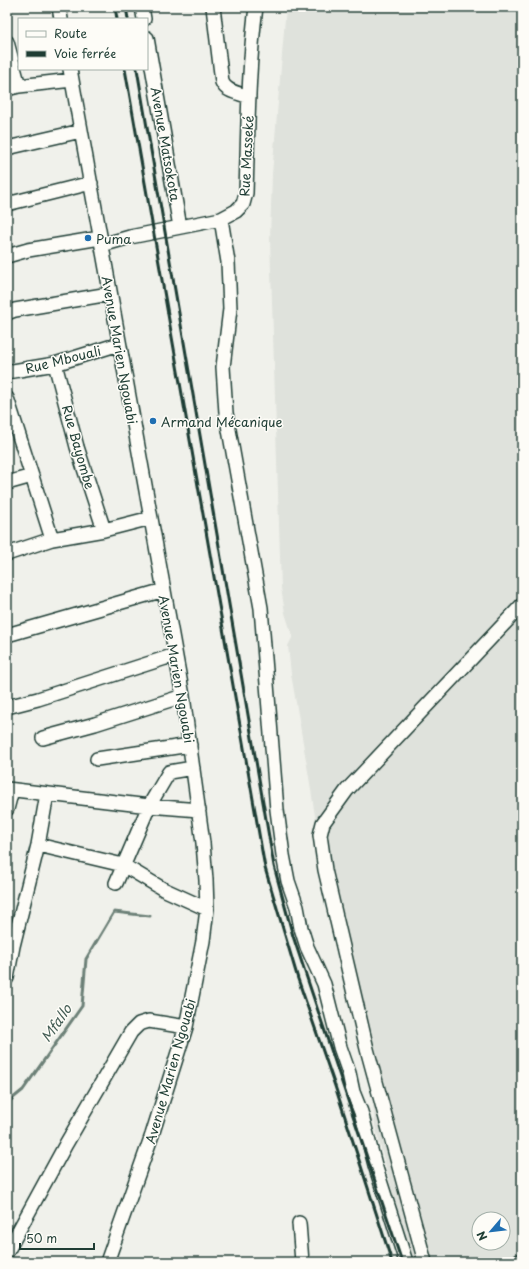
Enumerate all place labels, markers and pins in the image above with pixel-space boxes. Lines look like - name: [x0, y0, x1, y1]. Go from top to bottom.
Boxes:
- place label: Puma: [96, 229, 132, 248]
- marker: Puma: [83, 233, 93, 243]
- place label: Armand Mécanique: [161, 412, 283, 431]
- marker: Armand Mécanique: [148, 416, 158, 426]

